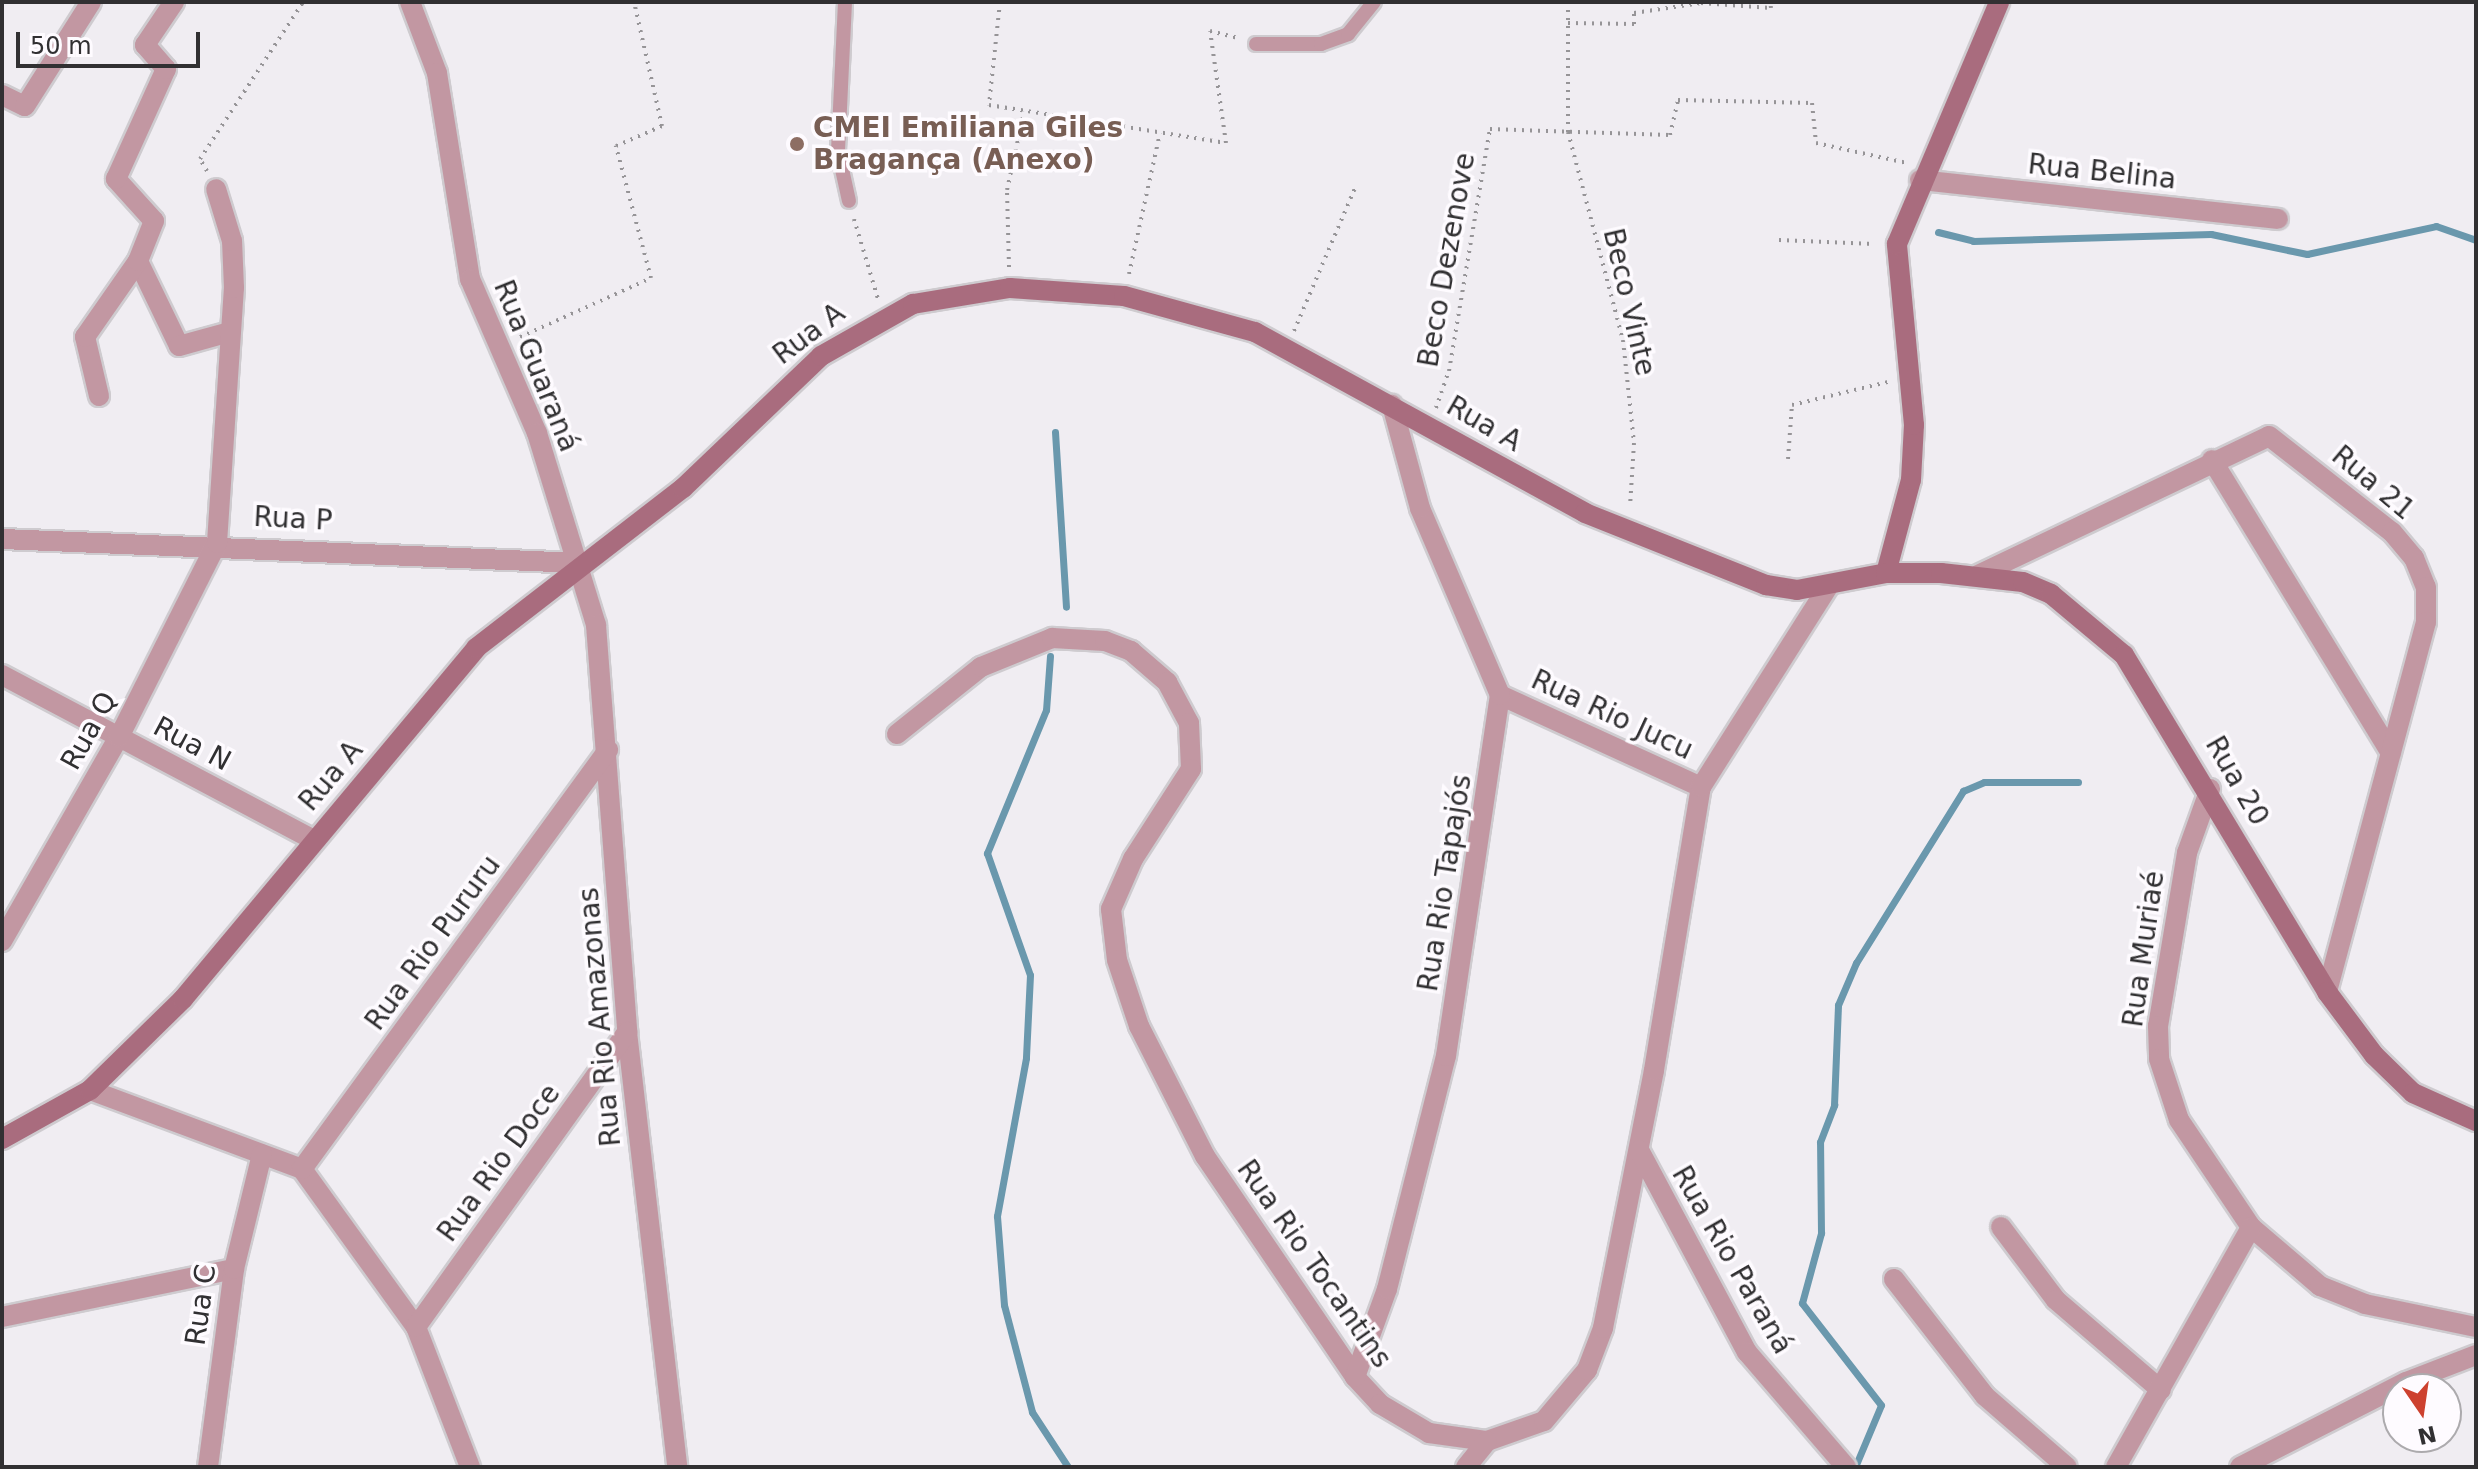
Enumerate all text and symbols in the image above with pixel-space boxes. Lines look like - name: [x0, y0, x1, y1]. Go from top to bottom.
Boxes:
- scale bar: [20, 16, 204, 66]
- text: 50 m: [30, 32, 92, 60]
- place label: CMEI Emiliana Giles Bragança (Anexo): [813, 111, 1123, 177]
- marker: CMEI Emiliana Giles Bragança (Anexo): [788, 135, 806, 153]
- street label: Rua Belina: [2026, 148, 2178, 196]
- street label: Beco Dezenove: [1412, 150, 1482, 370]
- street label: Beco Vinte: [1596, 225, 1662, 379]
- street label: Rua Guaraná: [486, 275, 586, 457]
- street label: Rua A: [766, 296, 852, 372]
- street label: Rua A: [1440, 389, 1528, 459]
- street label: Rua 21: [2325, 439, 2421, 527]
- street label: Rua P: [253, 500, 333, 538]
- street label: Rua Rio Jucu: [1526, 663, 1698, 767]
- street label: Rua Q: [54, 686, 124, 776]
- street label: Rua N: [147, 710, 237, 778]
- street label: Rua 20: [2198, 730, 2276, 832]
- street label: Rua A: [292, 734, 370, 818]
- street label: Rua Rio Tapajós: [1411, 772, 1479, 994]
- street label: Rua Rio Pururu: [358, 849, 508, 1037]
- street label: Rua Muriaé: [2116, 869, 2172, 1029]
- street label: Rua Rio Amazonas: [572, 886, 628, 1148]
- street label: Rua Rio Doce: [431, 1078, 567, 1248]
- street label: Rua Rio Tocantins: [1230, 1154, 1398, 1374]
- street label: Rua Rio Paraná: [1665, 1160, 1799, 1360]
- street label: Rua C: [179, 1262, 223, 1348]
- north arrow: [2382, 1373, 2462, 1453]
- text: N: [2415, 1421, 2439, 1449]

